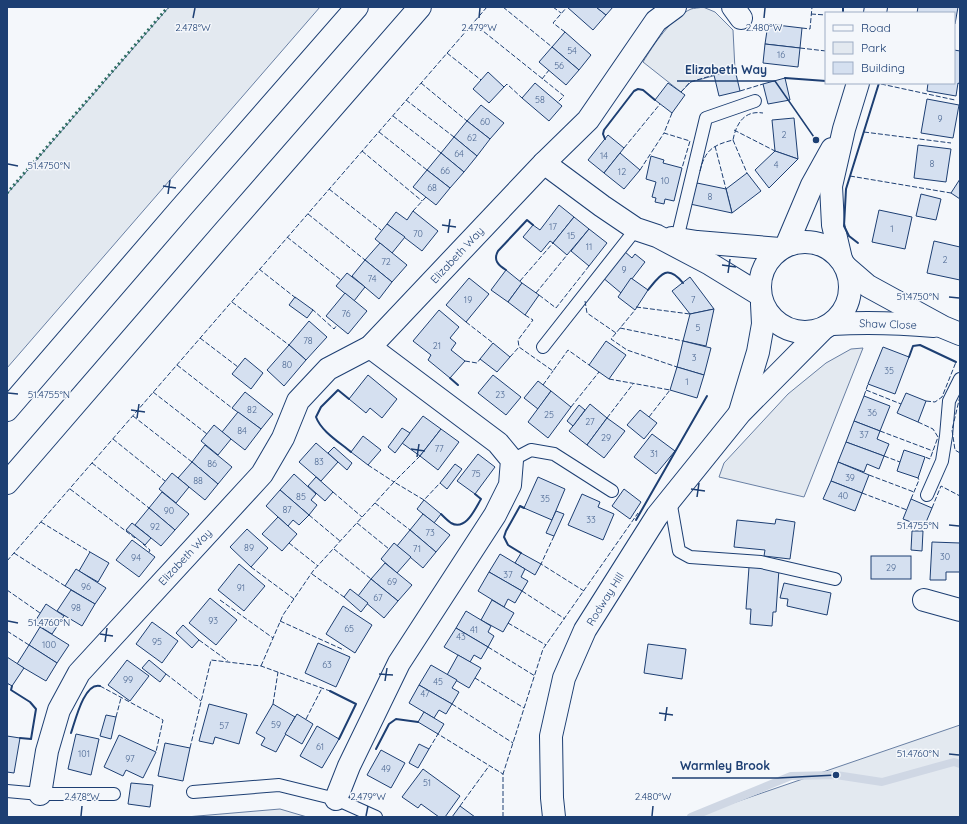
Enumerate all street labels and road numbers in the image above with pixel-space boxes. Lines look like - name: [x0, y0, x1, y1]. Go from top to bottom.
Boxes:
- street label: Elizabeth Way: [427, 224, 487, 286]
- street label: Shaw Close: [859, 316, 917, 332]
- street label: Elizabeth Way: [155, 526, 215, 588]
- street label: Rodway Hill: [583, 570, 627, 628]

